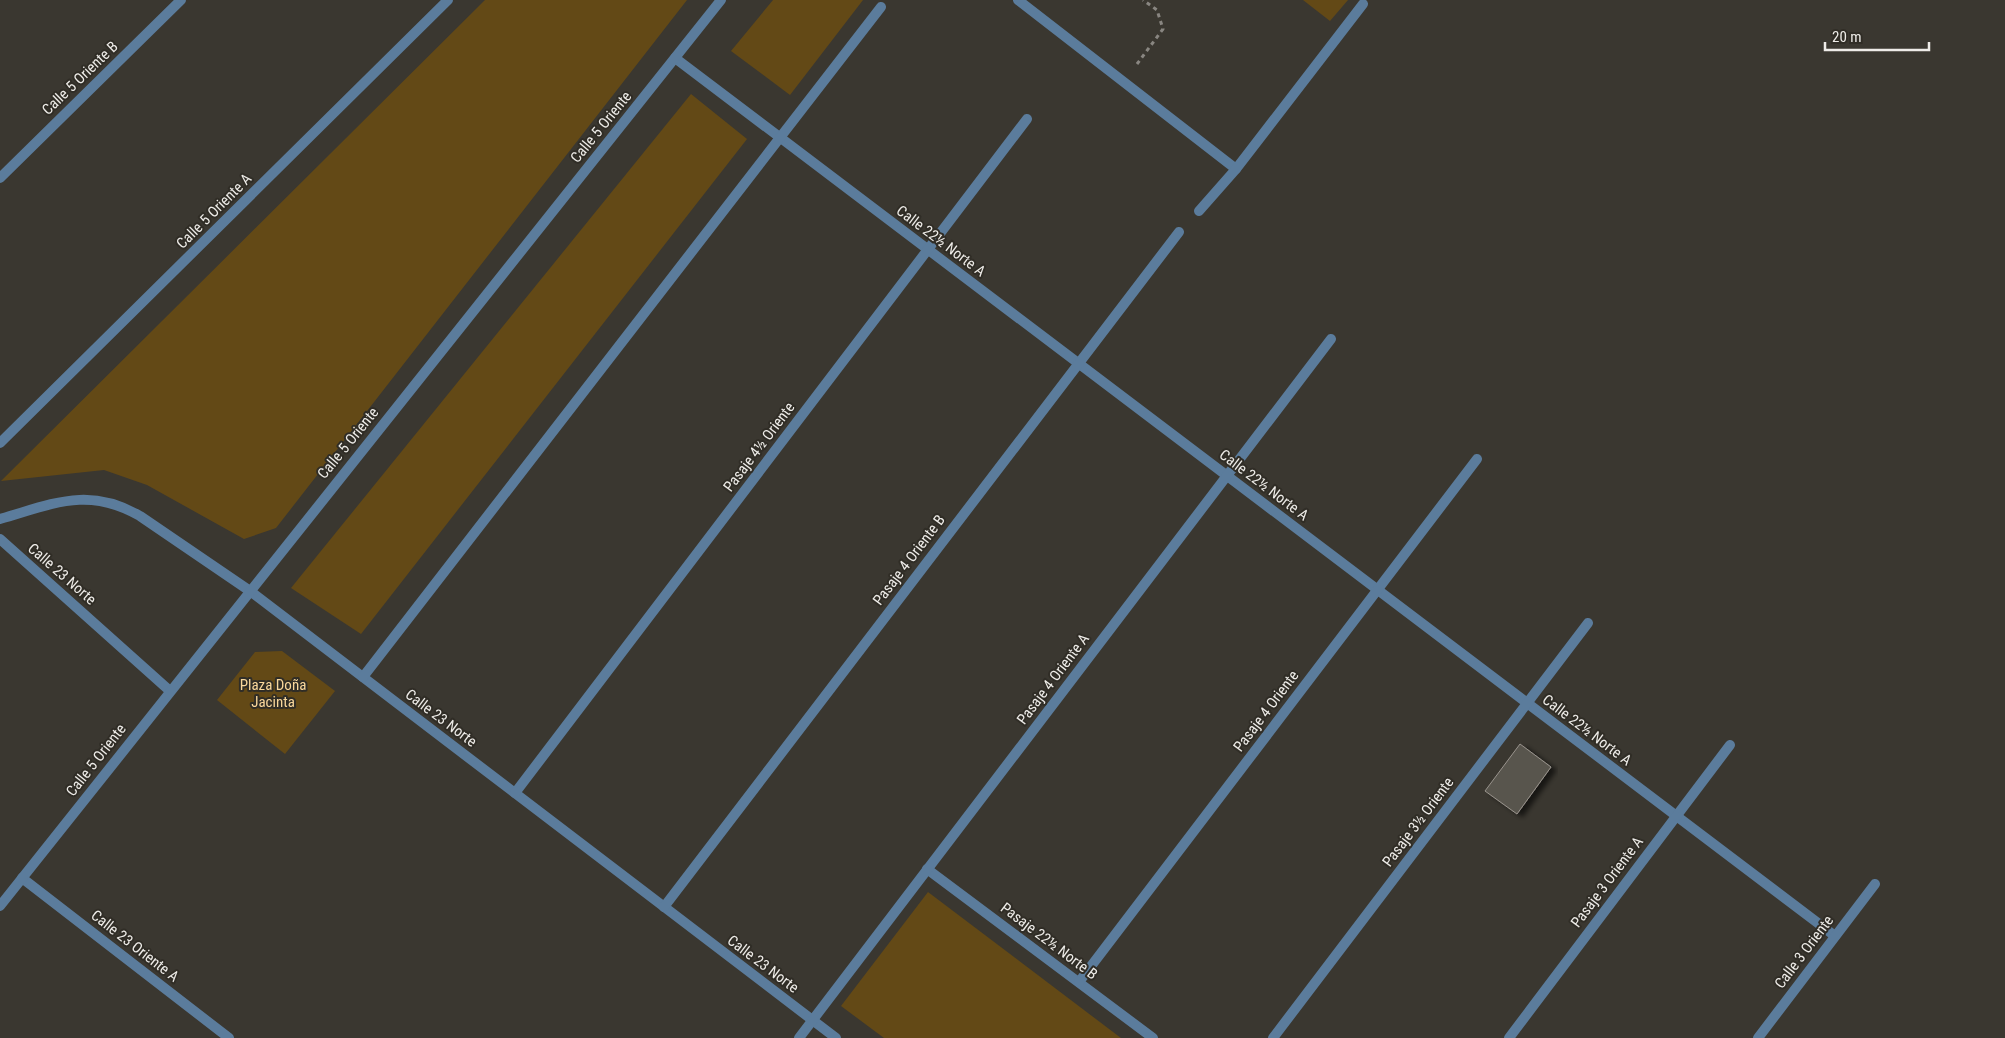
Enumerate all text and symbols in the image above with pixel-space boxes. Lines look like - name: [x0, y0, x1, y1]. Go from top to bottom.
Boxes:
- scale bar: [1825, 20, 1929, 52]
- text: 20 m: [1832, 28, 1862, 46]
- street label: Calle 5 Oriente B: [38, 37, 122, 119]
- street label: Calle 5 Oriente: [567, 88, 635, 166]
- street label: Calle 5 Oriente A: [173, 169, 256, 252]
- street label: Calle 22½ Norte A: [893, 202, 989, 281]
- street label: Pasaje 4½ Oriente: [720, 399, 798, 495]
- street label: Calle 5 Oriente: [314, 404, 382, 482]
- street label: Calle 22½ Norte A: [1216, 446, 1312, 525]
- street label: Pasaje 4 Oriente B: [869, 511, 949, 609]
- street label: Calle 23 Norte: [24, 539, 100, 609]
- street label: Pasaje 4 Oriente A: [1013, 630, 1093, 728]
- street label: Pasaje 4 Oriente: [1230, 667, 1302, 755]
- park label: Plaza Doña Jacinta: [240, 676, 306, 711]
- street label: Calle 23 Norte: [402, 685, 480, 751]
- street label: Calle 22½ Norte A: [1539, 691, 1635, 770]
- street label: Calle 5 Oriente: [62, 720, 130, 800]
- street label: Pasaje 3½ Oriente: [1379, 774, 1457, 870]
- street label: Pasaje 3 Oriente A: [1567, 833, 1647, 931]
- street label: Pasaje 22½ Norte B: [997, 899, 1101, 983]
- street label: Calle 23 Oriente A: [88, 906, 183, 986]
- street label: Calle 3 Oriente: [1771, 912, 1837, 992]
- street label: Calle 23 Norte: [724, 931, 802, 997]

